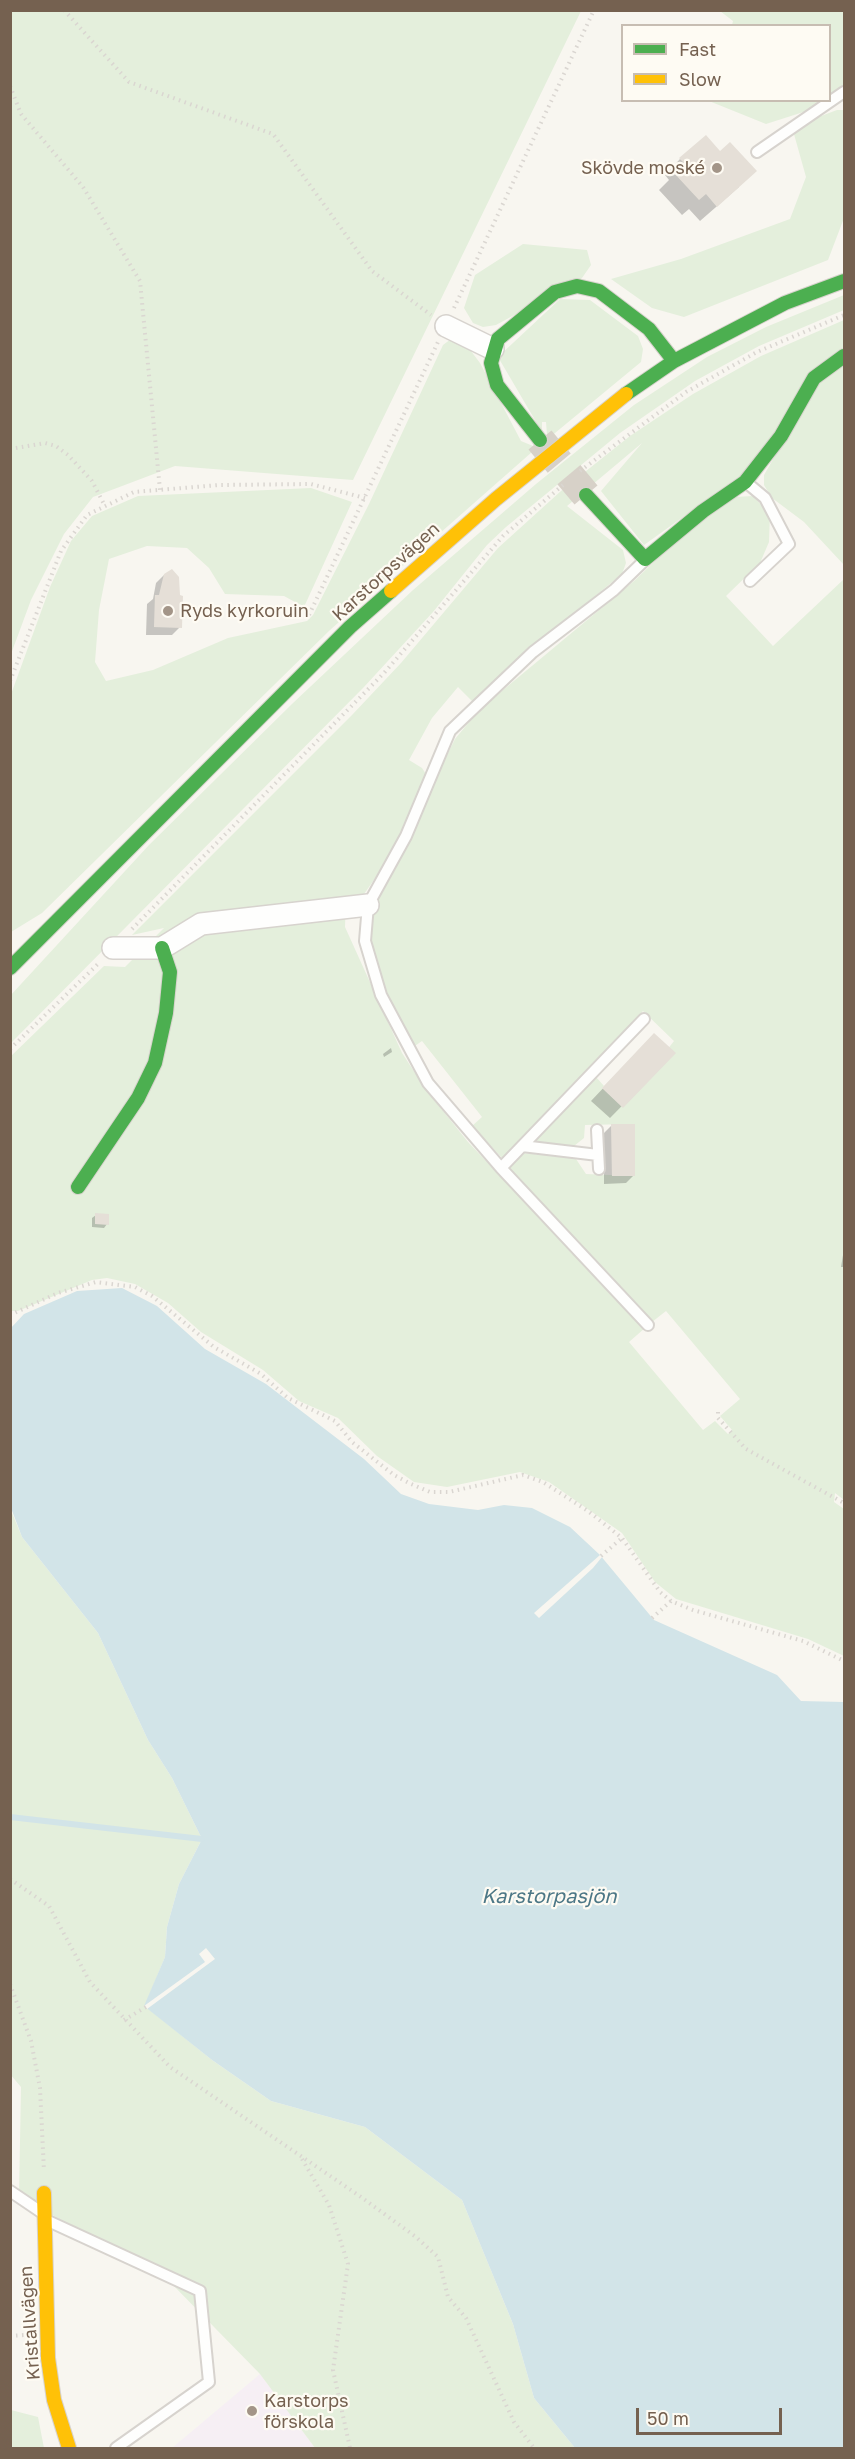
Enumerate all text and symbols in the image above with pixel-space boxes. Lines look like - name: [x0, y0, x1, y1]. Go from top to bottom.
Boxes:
- legend: [621, 24, 831, 102]
- text: Fast: [679, 38, 716, 60]
- text: Slow: [679, 68, 721, 90]
- place label: Skövde moské: [581, 157, 705, 179]
- marker: Skövde moské: [710, 161, 724, 175]
- street label: Karstorpsvägen: [328, 518, 444, 626]
- place label: Ryds kyrkoruin: [180, 600, 309, 622]
- marker: Ryds kyrkoruin: [161, 604, 175, 618]
- water label: Karstorpasjön: [482, 1885, 616, 1909]
- street label: Kristallvägen: [15, 2265, 45, 2381]
- place label: Karstorps förskola: [264, 2390, 349, 2432]
- scale bar: [639, 2396, 784, 2434]
- marker: Karstorps förskola: [245, 2404, 259, 2418]
- text: 50 m: [647, 2407, 689, 2429]

